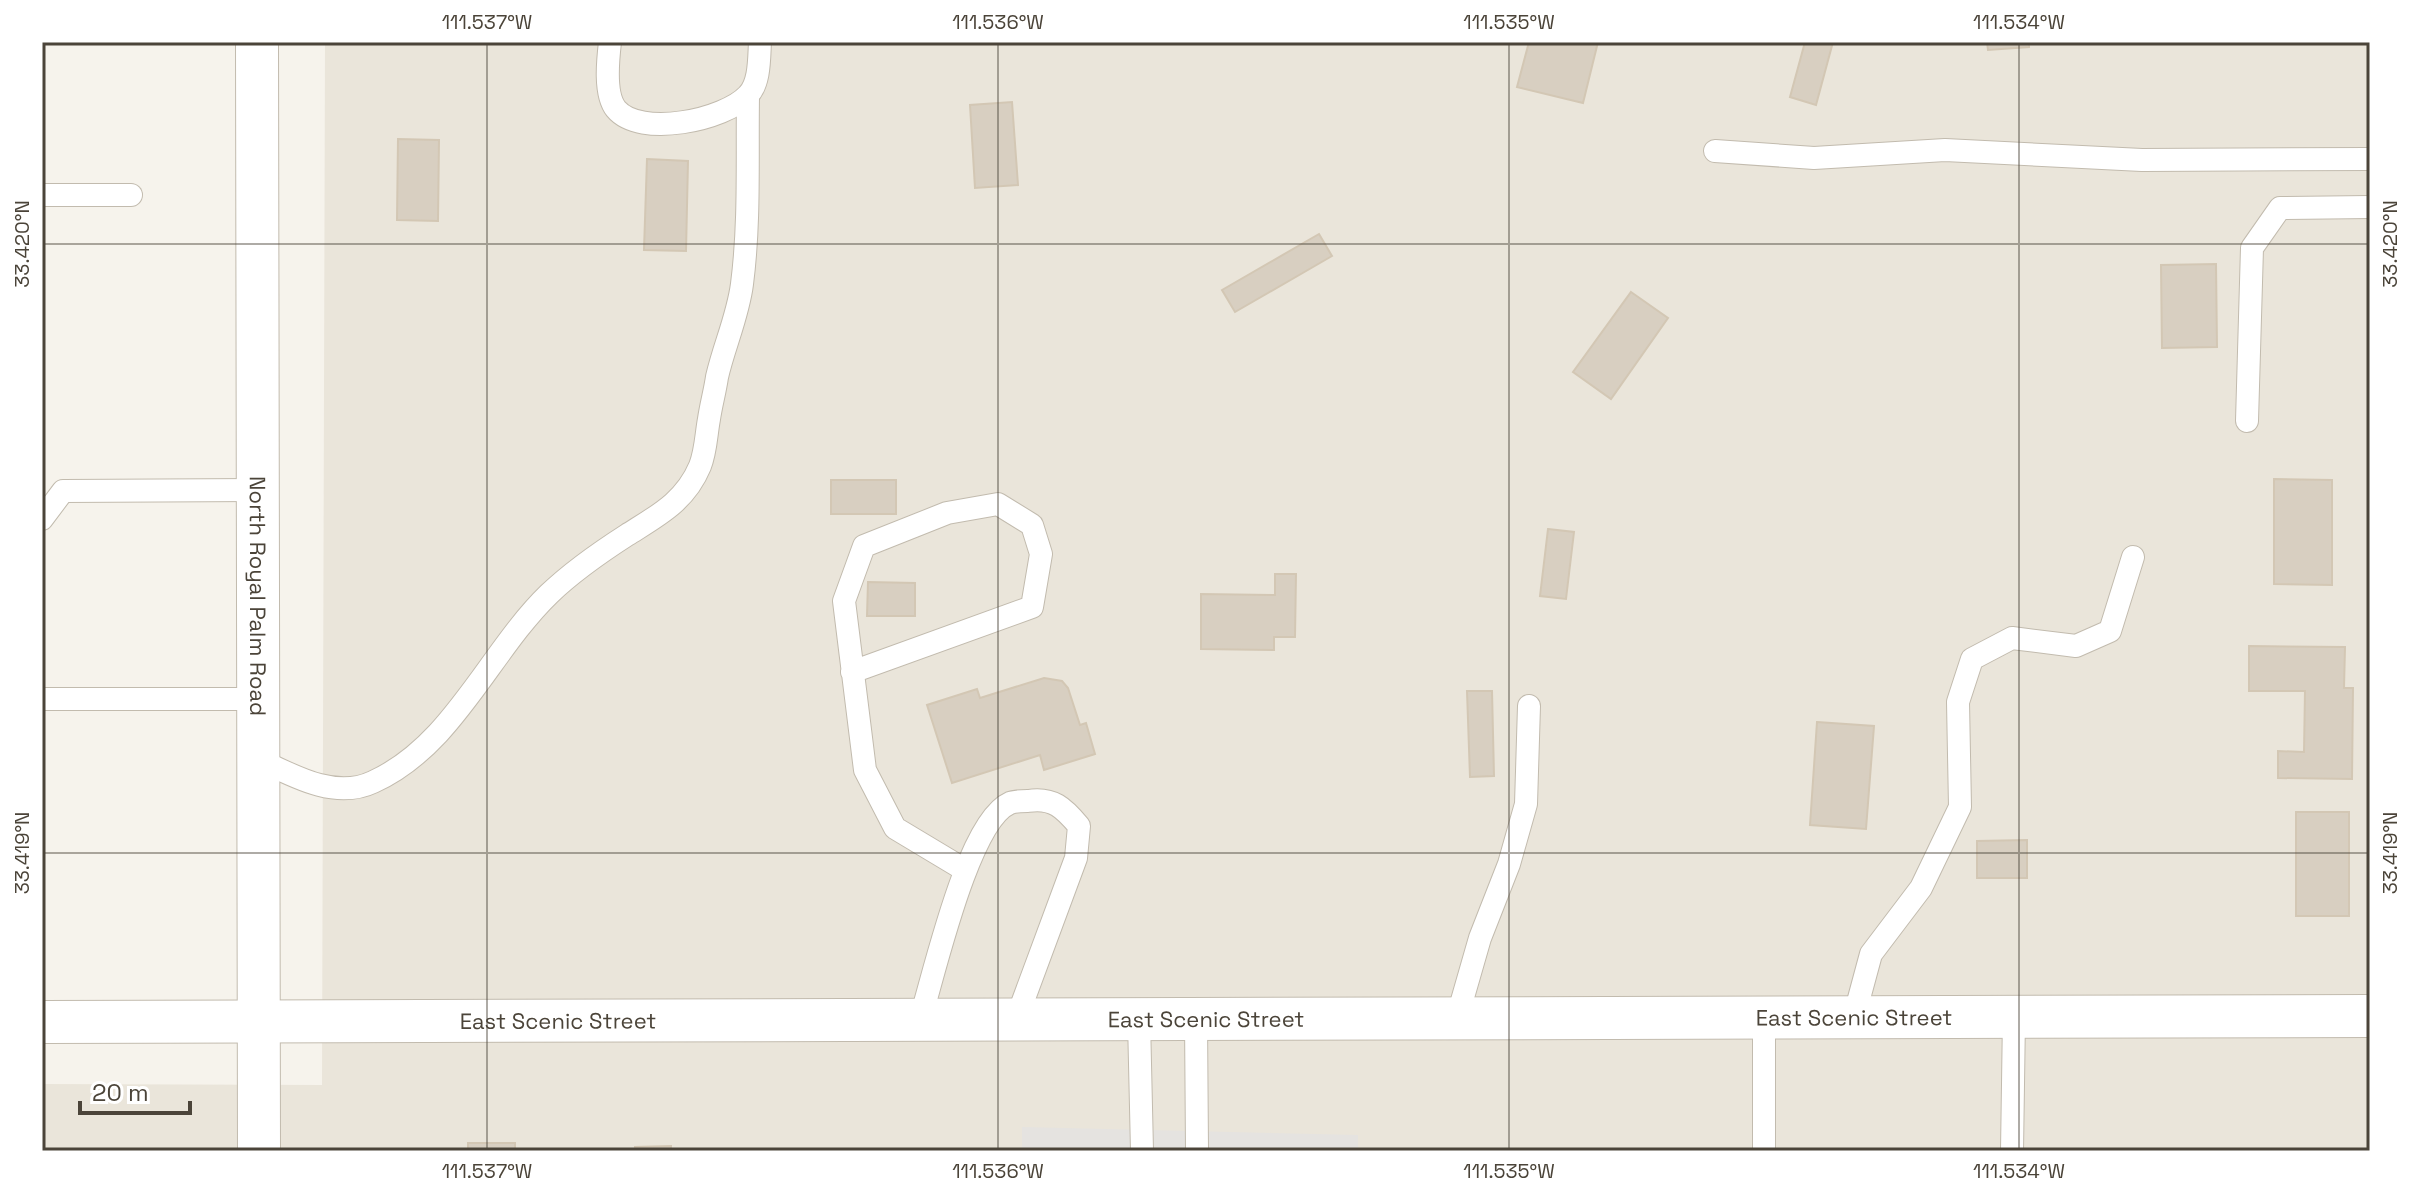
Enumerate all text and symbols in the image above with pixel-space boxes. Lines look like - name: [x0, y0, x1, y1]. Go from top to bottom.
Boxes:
- text: 111.537°W: [442, 9, 532, 35]
- text: 111.536°W: [952, 9, 1044, 35]
- text: 111.535°W: [1463, 9, 1555, 35]
- text: 111.534°W: [1973, 9, 2065, 35]
- text: 33.420°N: [9, 200, 35, 288]
- text: 33.420°N: [2377, 200, 2403, 288]
- street label: North Royal Palm Road: [244, 476, 272, 716]
- text: 33.419°N: [9, 812, 35, 894]
- text: 33.419°N: [2377, 812, 2403, 894]
- street label: East Scenic Street: [1756, 1003, 1952, 1032]
- street label: East Scenic Street: [1108, 1005, 1304, 1033]
- street label: East Scenic Street: [460, 1006, 656, 1035]
- scale bar: [80, 1065, 190, 1115]
- text: 20 m: [92, 1077, 149, 1108]
- text: 111.537°W: [442, 1158, 532, 1184]
- text: 111.536°W: [952, 1158, 1044, 1184]
- text: 111.535°W: [1463, 1158, 1555, 1184]
- text: 111.534°W: [1973, 1158, 2065, 1184]

